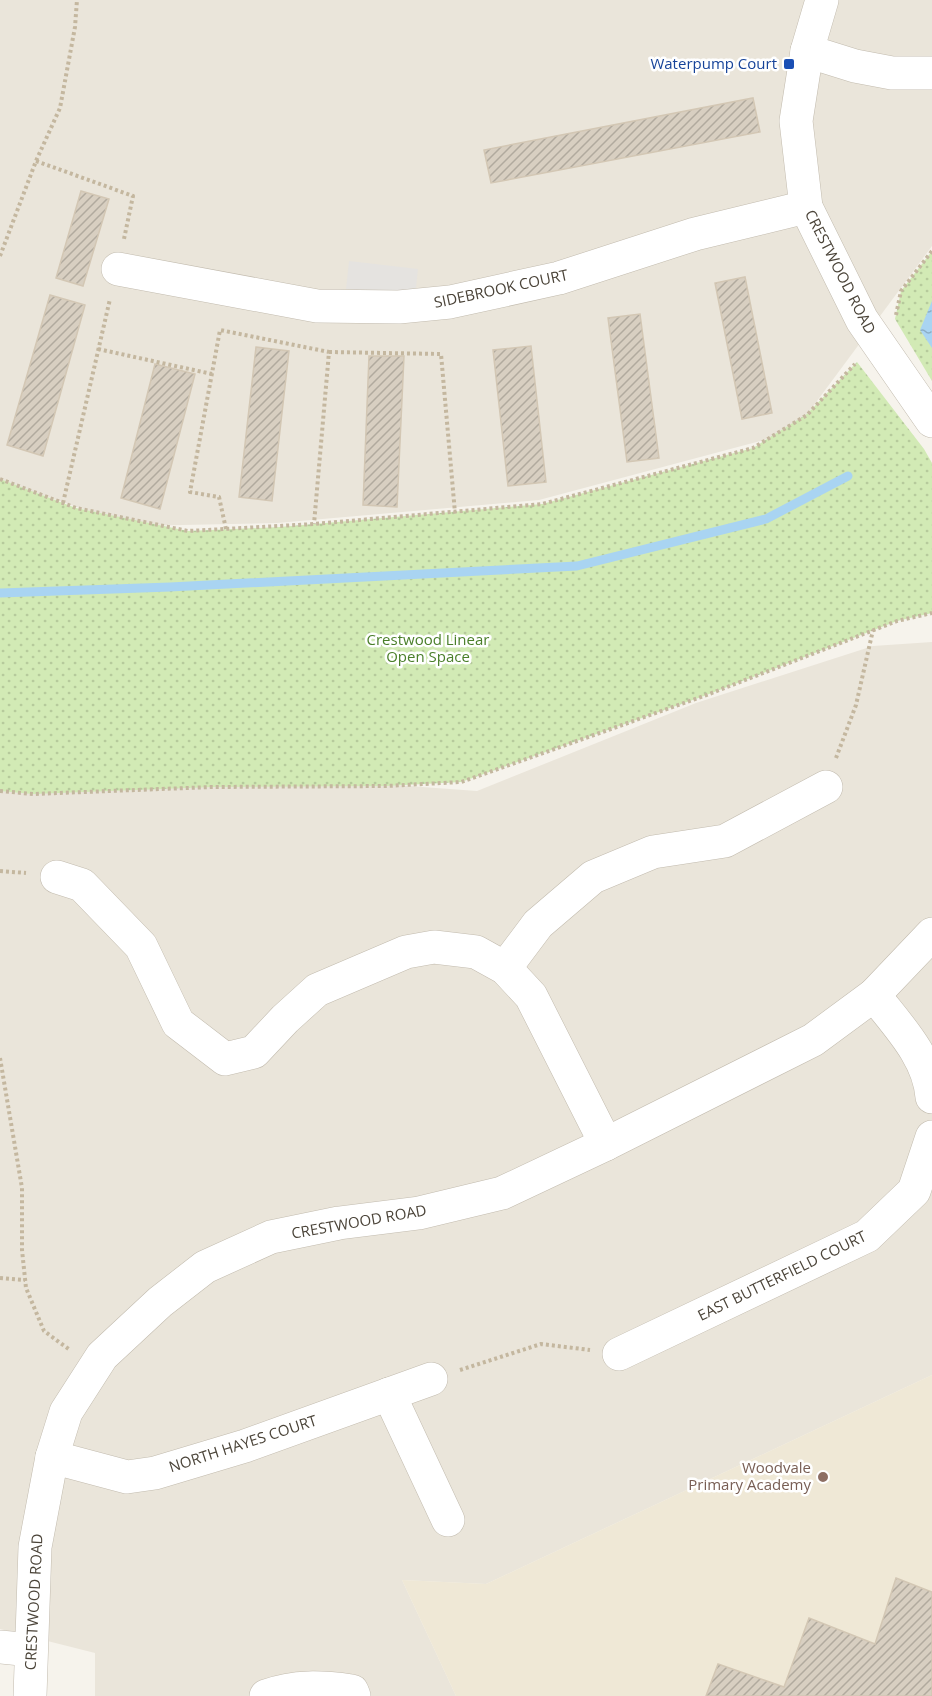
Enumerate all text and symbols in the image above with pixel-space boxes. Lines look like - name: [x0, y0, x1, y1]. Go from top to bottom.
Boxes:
- place label: Waterpump Court: [650, 53, 777, 73]
- marker: Waterpump Court: [782, 57, 796, 71]
- street label: CRESTWOOD ROAD: [801, 206, 881, 337]
- street label: SIDEBROOK COURT: [432, 264, 570, 312]
- park label: Crestwood Linear Open Space: [367, 629, 489, 666]
- street label: CRESTWOOD ROAD: [290, 1199, 428, 1243]
- street label: EAST BUTTERFIELD COURT: [694, 1225, 870, 1325]
- street label: NORTH HAYES COURT: [166, 1409, 320, 1476]
- place label: Woodvale Primary Academy: [688, 1457, 811, 1494]
- marker: Woodvale Primary Academy: [816, 1470, 830, 1484]
- street label: CRESTWOOD ROAD: [19, 1533, 47, 1671]

